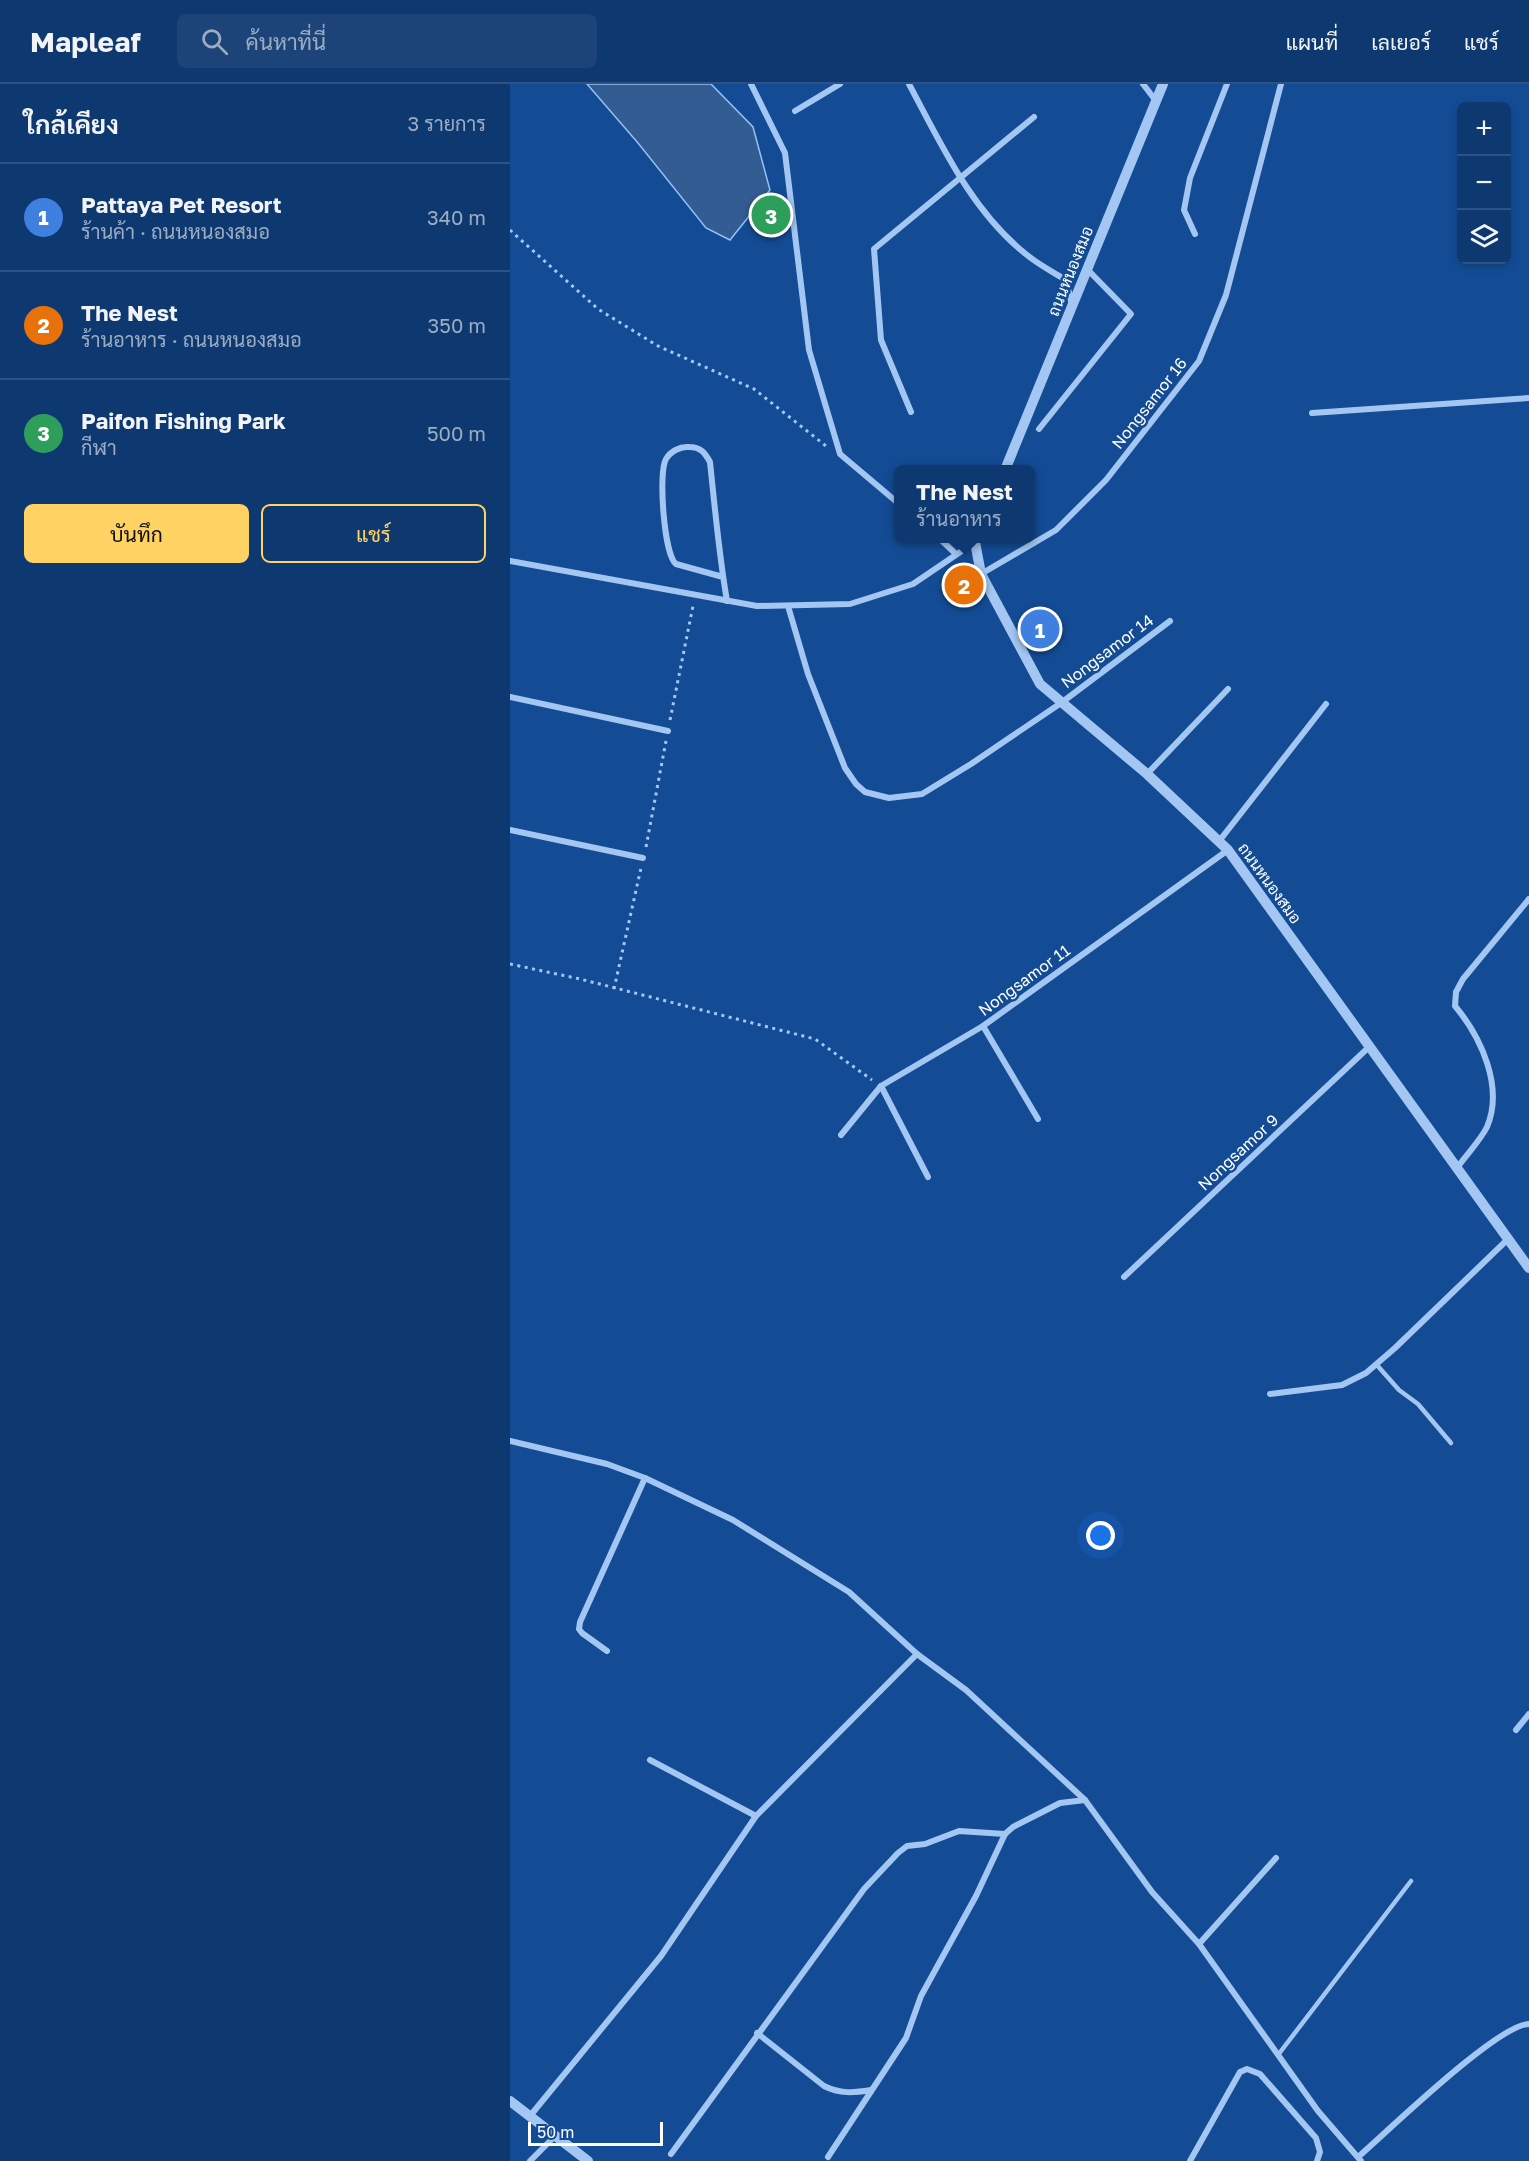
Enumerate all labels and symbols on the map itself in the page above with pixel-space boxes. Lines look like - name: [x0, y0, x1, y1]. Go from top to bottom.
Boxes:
- pin: 3: [752, 192, 790, 238]
- street label: ถนนหนองสมอ: [1043, 223, 1097, 319]
- street label: Nongsamor 16: [1107, 353, 1191, 453]
- pin: 2: [944, 562, 984, 608]
- pin: 1: [1020, 606, 1060, 652]
- street label: Nongsamor 14: [1057, 610, 1157, 692]
- street label: ถนนหนองสมอ: [1234, 839, 1306, 927]
- street label: Nongsamor 11: [974, 940, 1074, 1020]
- street label: Nongsamor 9: [1194, 1110, 1282, 1194]
- your location: [1086, 1521, 1115, 1550]
- scale bar: [528, 2119, 663, 2146]

